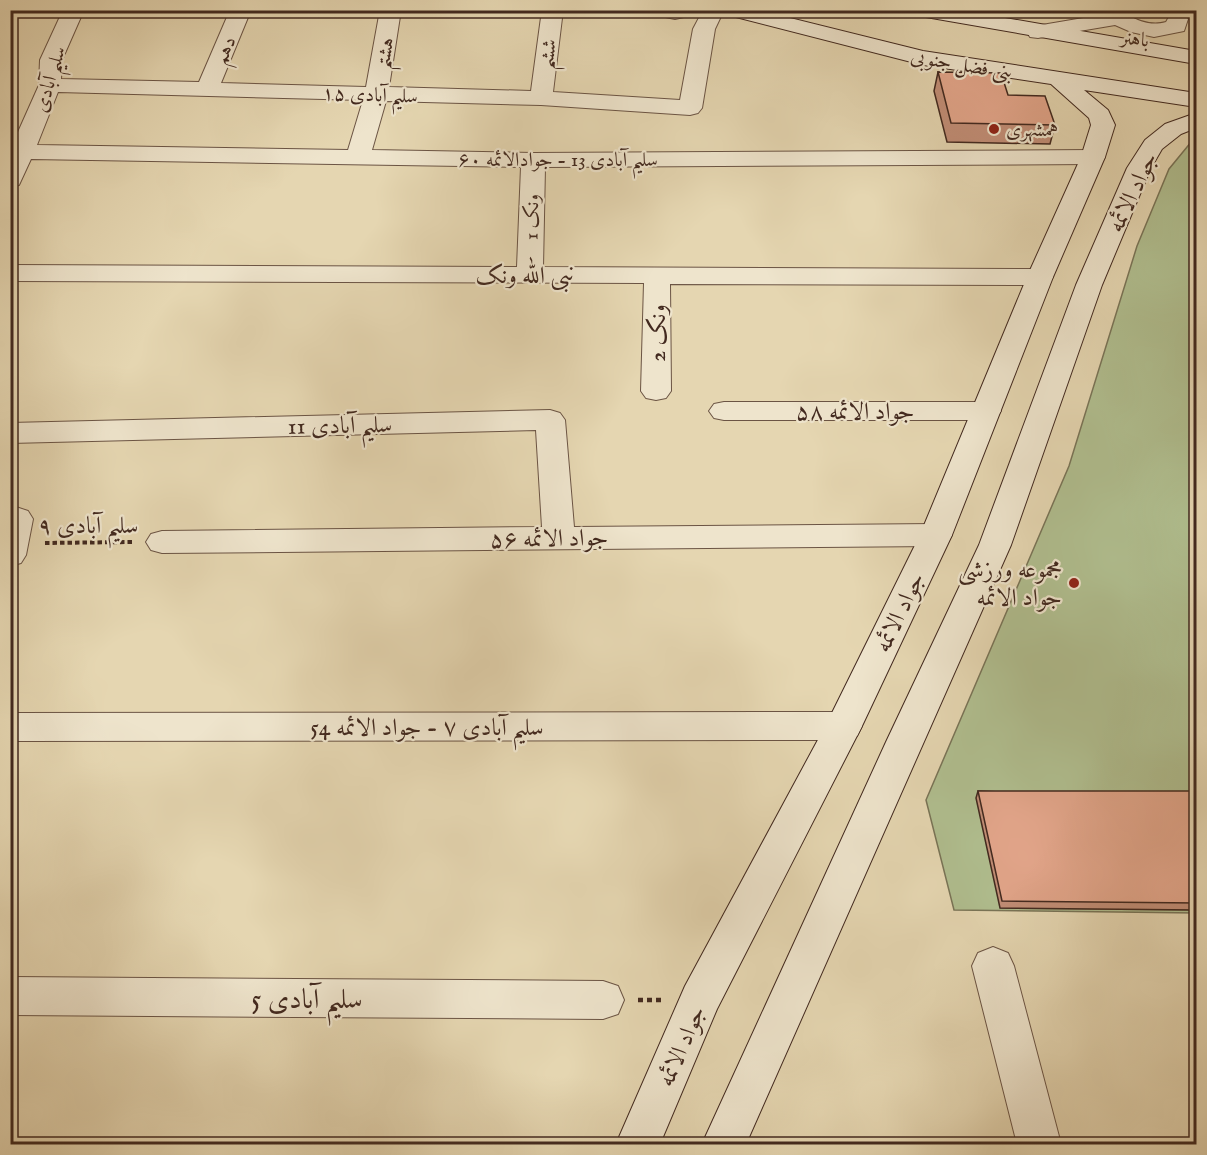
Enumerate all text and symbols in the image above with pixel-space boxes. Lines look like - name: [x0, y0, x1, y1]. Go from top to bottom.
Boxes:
- street label: باهنر: [1117, 25, 1150, 54]
- street label: دهم: [208, 33, 247, 71]
- street label: هشتم: [370, 36, 406, 72]
- street label: ششم: [534, 37, 569, 72]
- street label: سلیم آبادی: [28, 43, 78, 117]
- street label: بنی فضل جنوبی: [908, 44, 1015, 88]
- street label: سلیم آبادی ۱۵: [322, 80, 418, 116]
- place label: همشهری: [1006, 118, 1058, 143]
- marker: همشهری: [987, 122, 1001, 136]
- street label: سلیم آبادی 13 - جوادالائمه ۶۰: [458, 147, 658, 179]
- street label: جواد الائمه: [1101, 147, 1166, 238]
- street label: ونک 1: [520, 194, 545, 240]
- street label: نبی الله ونک: [475, 256, 575, 293]
- street label: ونک 2: [643, 304, 674, 362]
- street label: جواد الائمه ۵۸: [796, 397, 914, 428]
- street label: سلیم آبادی 11: [287, 410, 393, 450]
- street label: سلیم آبادی ۹: [38, 511, 138, 549]
- street label: جواد الائمه ۵۶: [489, 523, 609, 556]
- place label: مجموعه ورزشی جواد الائمه: [958, 555, 1062, 614]
- street label: جواد الائمه: [868, 567, 933, 658]
- marker: مجموعه ورزشی جواد الائمه: [1067, 576, 1081, 590]
- street label: سلیم آبادی ۷ - جواد الائمه 54: [310, 713, 544, 751]
- street label: سلیم آبادی 5: [251, 982, 363, 1026]
- street label: جواد الائمه: [651, 1001, 714, 1092]

